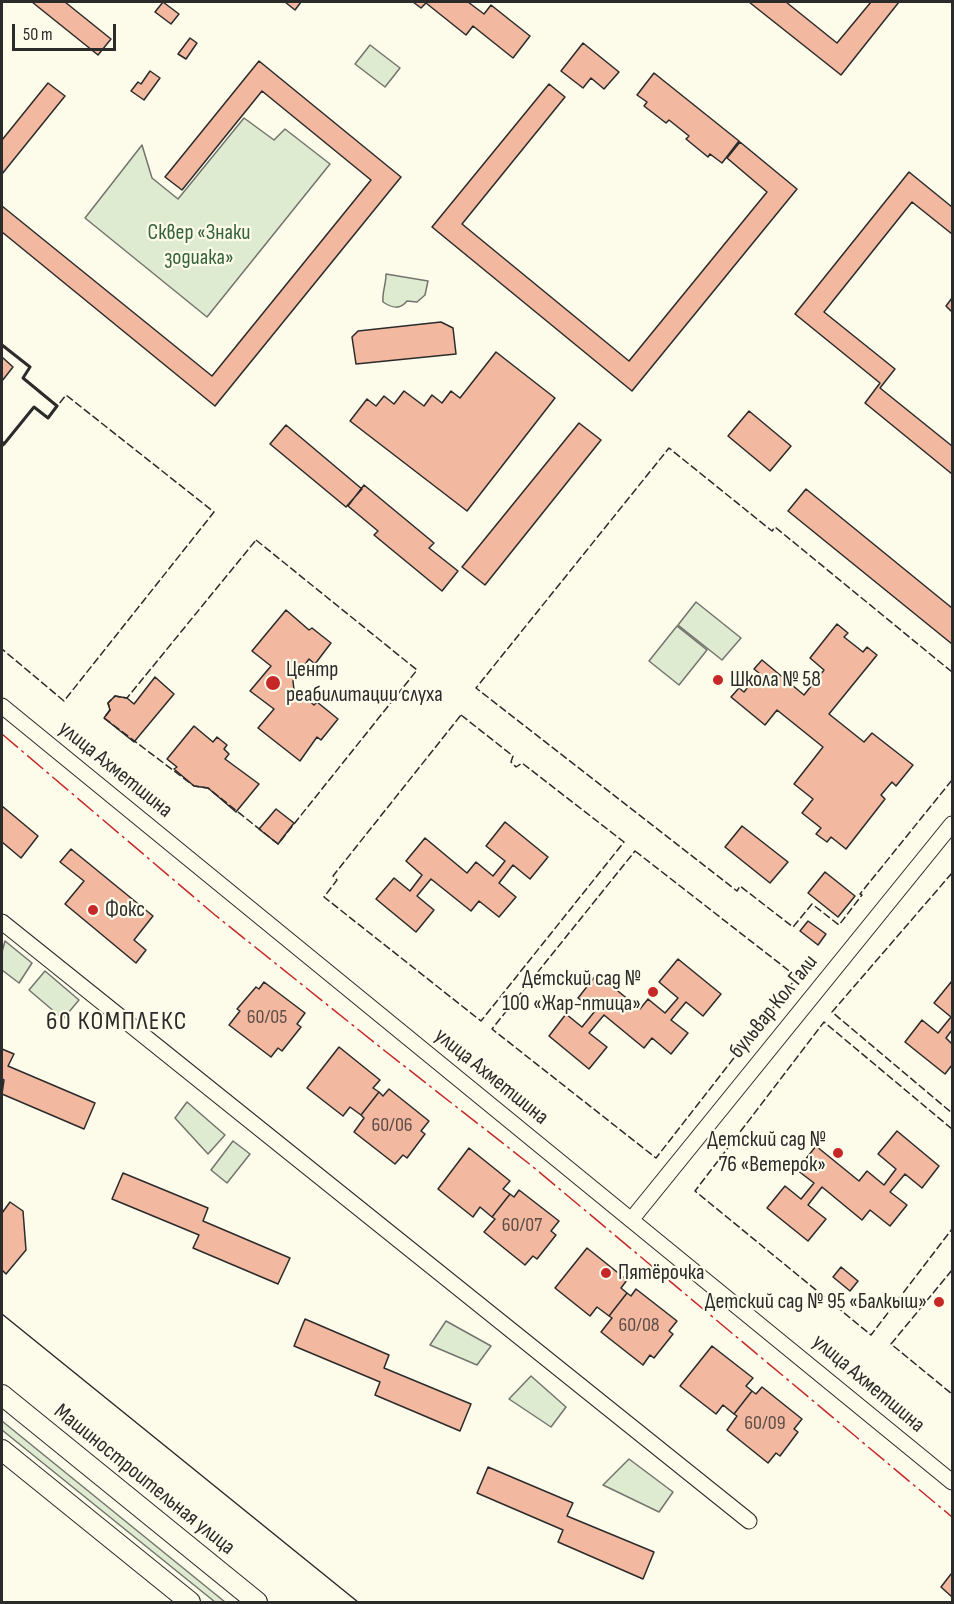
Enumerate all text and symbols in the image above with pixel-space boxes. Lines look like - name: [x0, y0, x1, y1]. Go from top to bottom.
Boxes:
- scale bar: [15, 12, 118, 50]
- text: 50 m: [23, 24, 53, 45]
- park label: Сквер «Знаки зодиака»: [147, 220, 251, 272]
- place label: Центр реабилитации слуха: [286, 657, 443, 708]
- place label: Школа № 58: [730, 667, 821, 693]
- marker: Школа № 58: [711, 673, 725, 687]
- marker: Центр реабилитации слуха: [264, 674, 282, 692]
- street label: улица Ахметшина: [53, 716, 177, 824]
- place label: Фокс: [105, 897, 145, 923]
- marker: Фокс: [86, 903, 100, 917]
- street label: бульвар Кол Гали: [724, 950, 824, 1064]
- place label: Детский сад № 100 «Жар-птица»: [502, 966, 641, 1017]
- marker: Детский сад № 100 «Жар-птица»: [646, 985, 660, 999]
- district label: 60 КОМПЛЕКС: [46, 1006, 188, 1038]
- house number: 60/05: [247, 1006, 287, 1030]
- street label: улица Ахметшина: [429, 1023, 553, 1131]
- house number: 60/06: [371, 1114, 413, 1138]
- place label: Детский сад № 76 «Ветерок»: [707, 1127, 826, 1178]
- marker: Детский сад № 76 «Ветерок»: [831, 1146, 845, 1160]
- house number: 60/07: [502, 1214, 542, 1238]
- place label: Пятёрочка: [618, 1260, 705, 1286]
- marker: Пятёрочка: [599, 1266, 613, 1280]
- place label: Детский сад № 95 «Балкыш»: [705, 1289, 927, 1315]
- marker: Детский сад № 95 «Балкыш»: [932, 1295, 946, 1309]
- house number: 60/08: [618, 1314, 660, 1338]
- street label: улица Ахметшина: [806, 1329, 930, 1439]
- street label: Машиностроительная улица: [48, 1399, 240, 1561]
- house number: 60/09: [744, 1412, 786, 1436]

